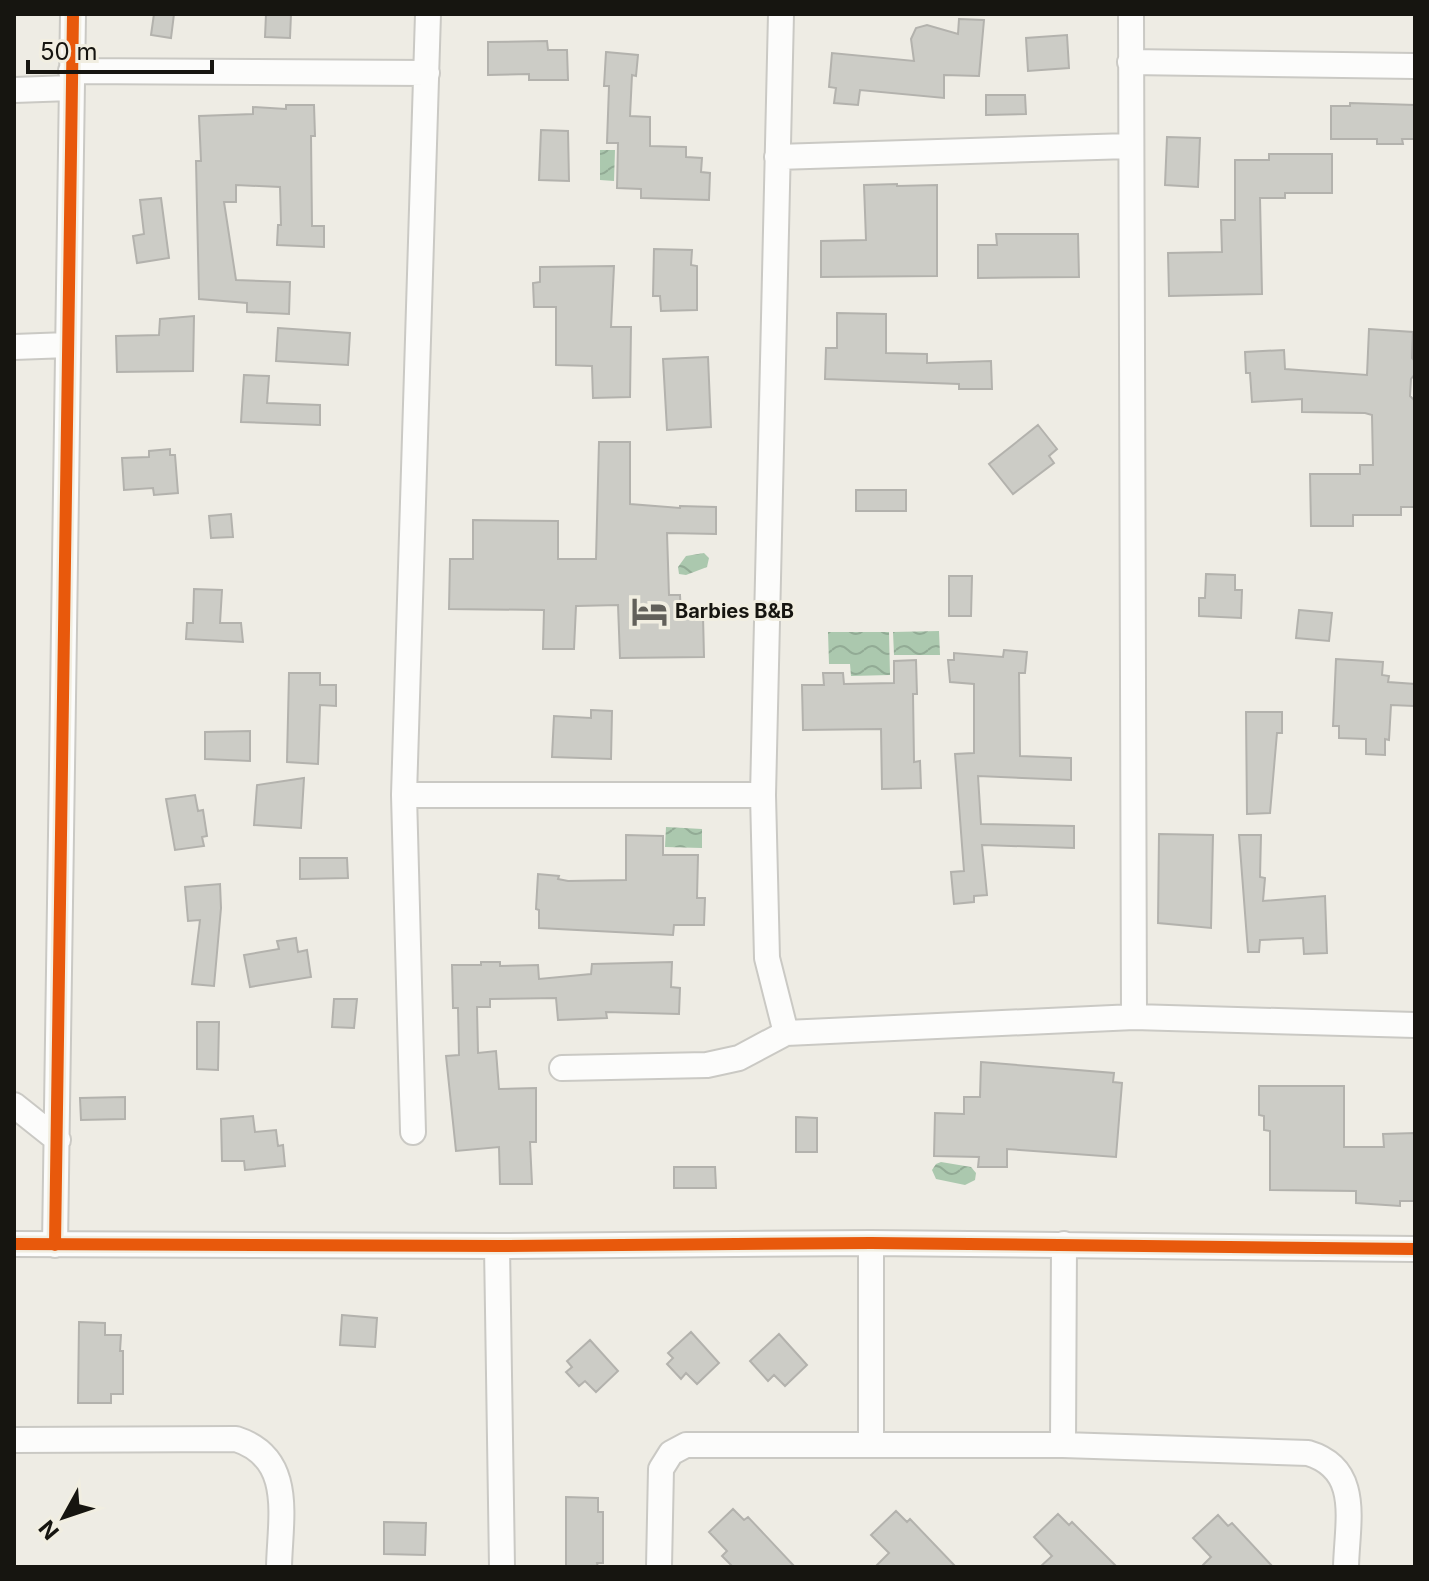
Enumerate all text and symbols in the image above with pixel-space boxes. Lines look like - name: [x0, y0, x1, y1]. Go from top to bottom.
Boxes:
- scale bar: [28, 24, 212, 74]
- text: 50 m: [40, 37, 98, 66]
- hotel icon: Barbies B&B: [630, 592, 668, 630]
- place label: Barbies B&B: [675, 599, 794, 623]
- north arrow: [24, 1477, 104, 1557]
- text: N: [33, 1515, 64, 1545]

